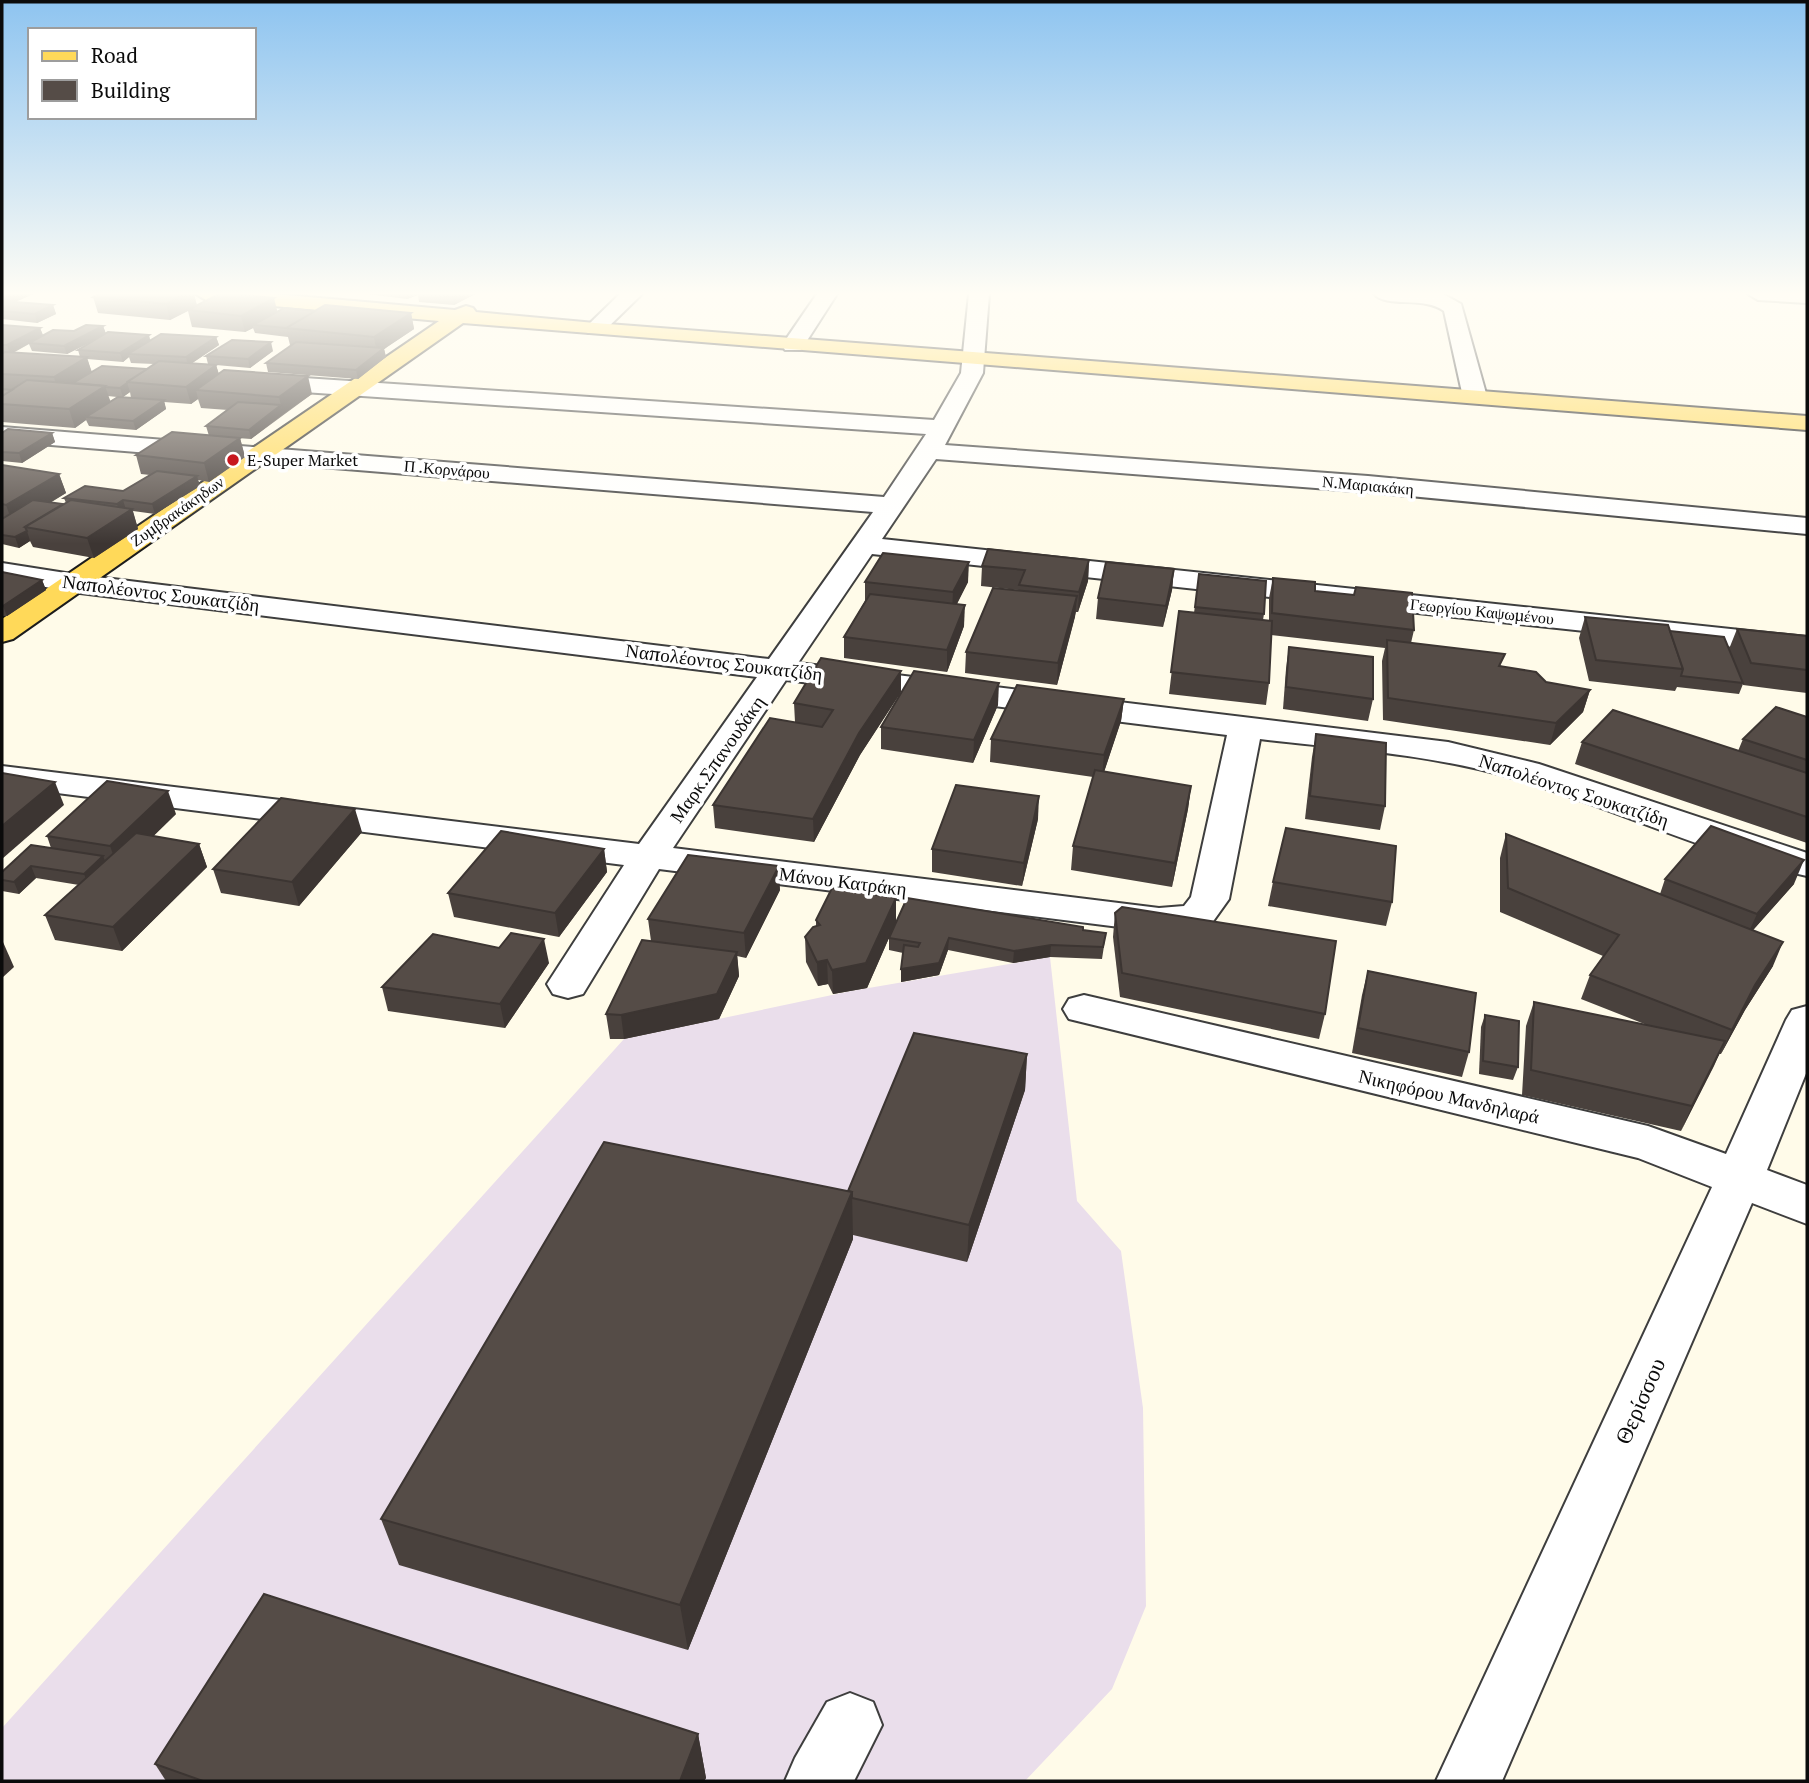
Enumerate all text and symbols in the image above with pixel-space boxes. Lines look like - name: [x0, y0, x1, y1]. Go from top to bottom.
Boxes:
- legend: [28, 28, 256, 119]
- text: Road: [91, 41, 138, 69]
- text: Building: [91, 76, 171, 104]
- place label: E-Super Market: [247, 449, 358, 471]
- marker: E-Super Market: [225, 452, 241, 468]
- street label: Π .Κορνάρου: [403, 454, 491, 484]
- street label: Ν.Μαριακάκη: [1321, 470, 1415, 500]
- street label: Ζυμβρακάκηδων: [126, 471, 228, 551]
- street label: Ναπολέοντος Σουκατζίδη: [61, 568, 261, 617]
- street label: Γεωργίου Καψωμένου: [1409, 593, 1555, 630]
- street label: Ναπολέοντος Σουκατζίδη: [624, 637, 824, 686]
- street label: Μαρκ.Σπανουδάκη: [663, 690, 770, 827]
- street label: Ναπολέοντος Σουκατζίδη: [1476, 747, 1672, 832]
- street label: Μάνου Κατράκη: [778, 860, 908, 901]
- street label: Νικηφόρου Μανδηλαρά: [1356, 1063, 1542, 1128]
- street label: Θερίσσου: [1607, 1353, 1672, 1449]

